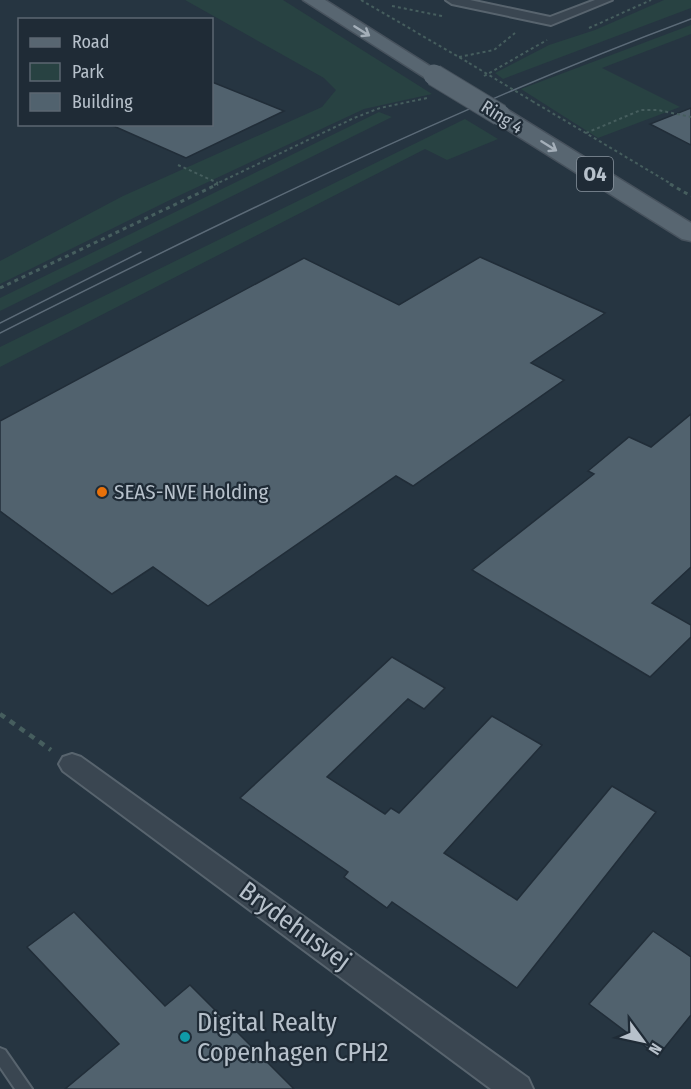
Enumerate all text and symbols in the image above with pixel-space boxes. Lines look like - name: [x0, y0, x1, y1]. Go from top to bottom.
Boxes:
- legend: [18, 18, 213, 126]
- one-way arrow: [353, 25, 370, 37]
- text: Road: [72, 31, 109, 53]
- text: Park: [72, 61, 105, 83]
- text: Building: [72, 91, 133, 113]
- street label: Ring 4: [477, 96, 527, 138]
- one-way arrow: [540, 140, 557, 152]
- road number: O4: [577, 157, 613, 191]
- place label: SEAS-NVE Holding: [114, 479, 269, 505]
- marker: SEAS-NVE Holding: [95, 485, 109, 499]
- street label: Brydehusvej: [233, 875, 357, 977]
- place label: Digital Realty Copenhagen CPH2: [197, 1007, 388, 1068]
- north arrow: [613, 1011, 673, 1071]
- marker: Digital Realty Copenhagen CPH2: [178, 1030, 192, 1044]
- text: N: [645, 1040, 666, 1058]

